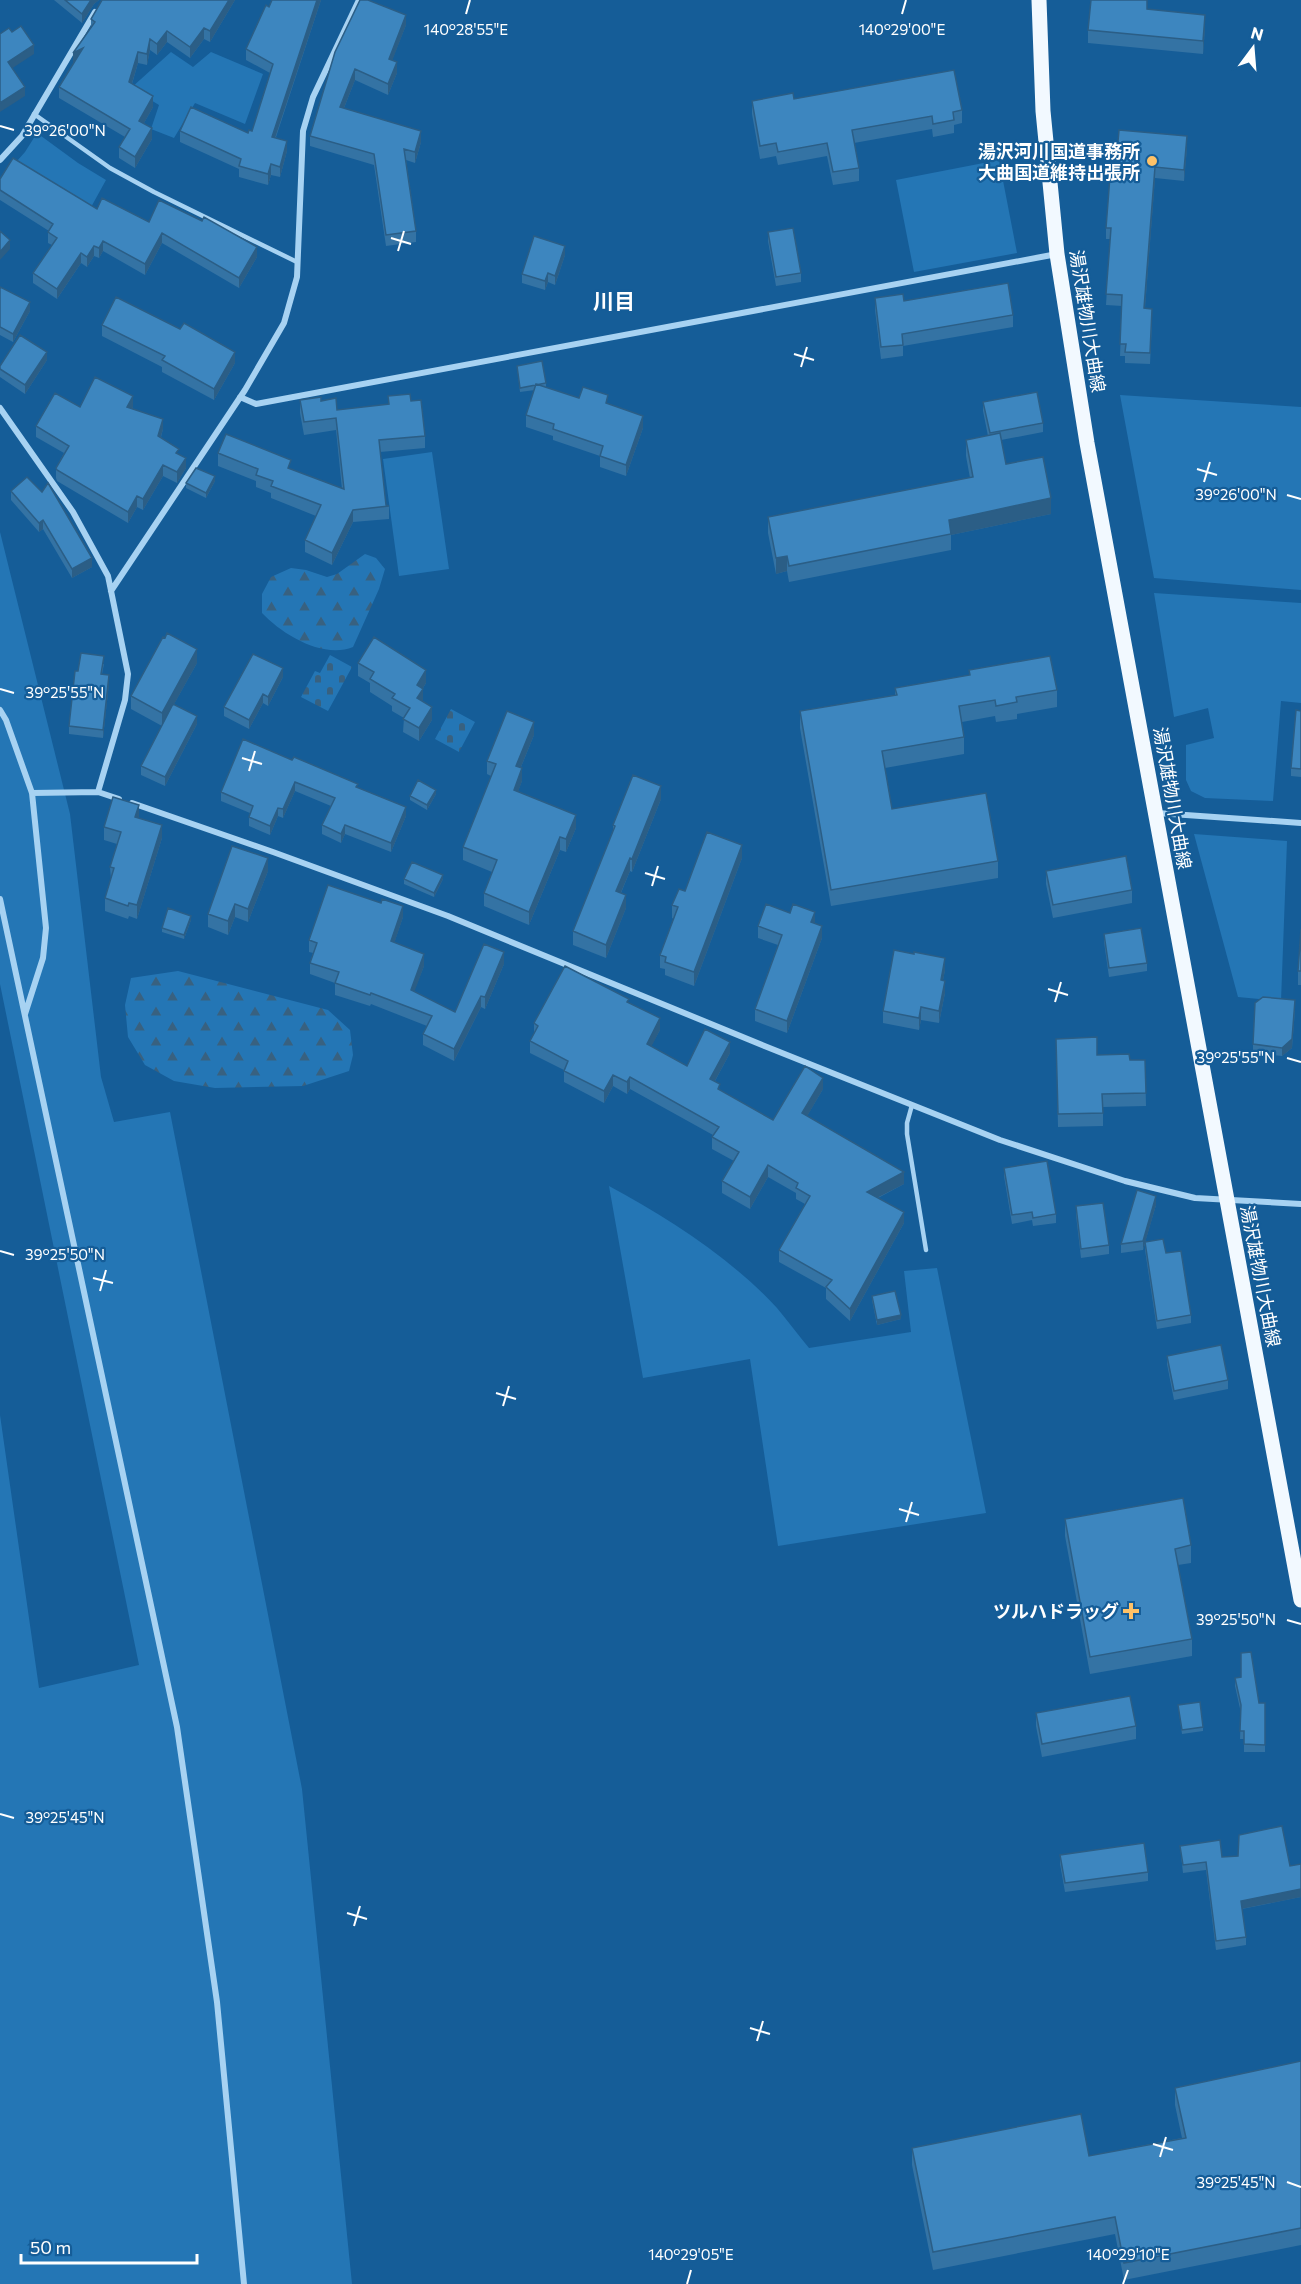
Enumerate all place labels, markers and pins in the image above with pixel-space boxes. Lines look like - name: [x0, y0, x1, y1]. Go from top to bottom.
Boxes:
- place label: 湯沢河川国道事務所 大曲国道維持出張所: [978, 140, 1140, 183]
- marker: 湯沢河川国道事務所 大曲国道維持出張所: [1145, 154, 1159, 168]
- place label: ツルハドラッグ: [993, 1600, 1119, 1622]
- marker: ツルハドラッグ: [1124, 1604, 1138, 1618]

